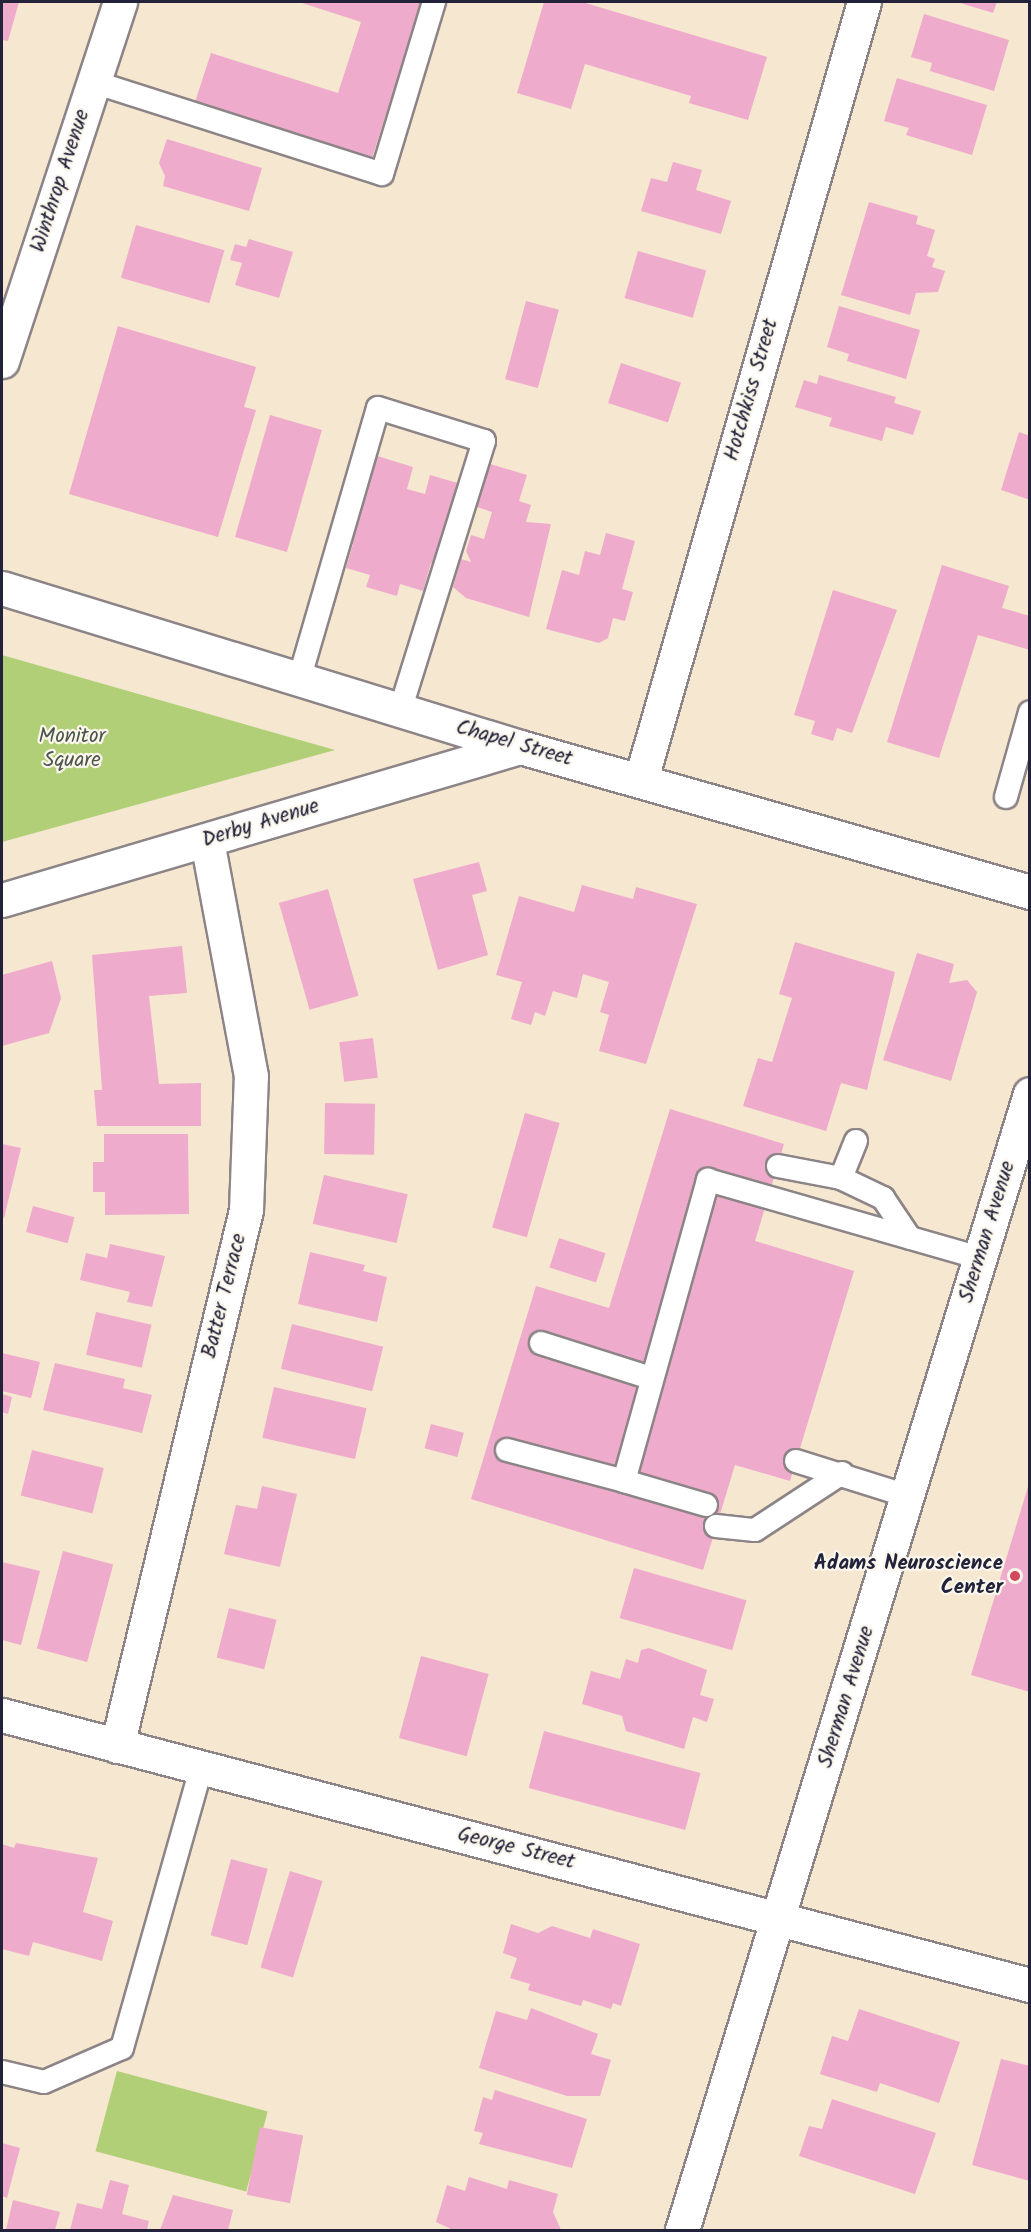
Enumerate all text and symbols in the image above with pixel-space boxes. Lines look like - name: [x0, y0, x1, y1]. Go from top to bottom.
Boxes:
- street label: Winthrop Avenue: [26, 106, 96, 256]
- street label: Hotchkiss Street: [720, 316, 784, 464]
- street label: Chapel Street: [453, 715, 575, 773]
- park label: Monitor Square: [39, 724, 105, 774]
- street label: Derby Avenue: [199, 794, 323, 854]
- street label: Sherman Avenue: [954, 1158, 1022, 1306]
- street label: Batter Terrace: [197, 1231, 253, 1361]
- place label: Adams Neuroscience Center: [814, 1551, 1003, 1601]
- marker: Adams Neuroscience Center: [1008, 1569, 1022, 1583]
- street label: Sherman Avenue: [813, 1623, 881, 1771]
- street label: George Street: [455, 1822, 577, 1876]

